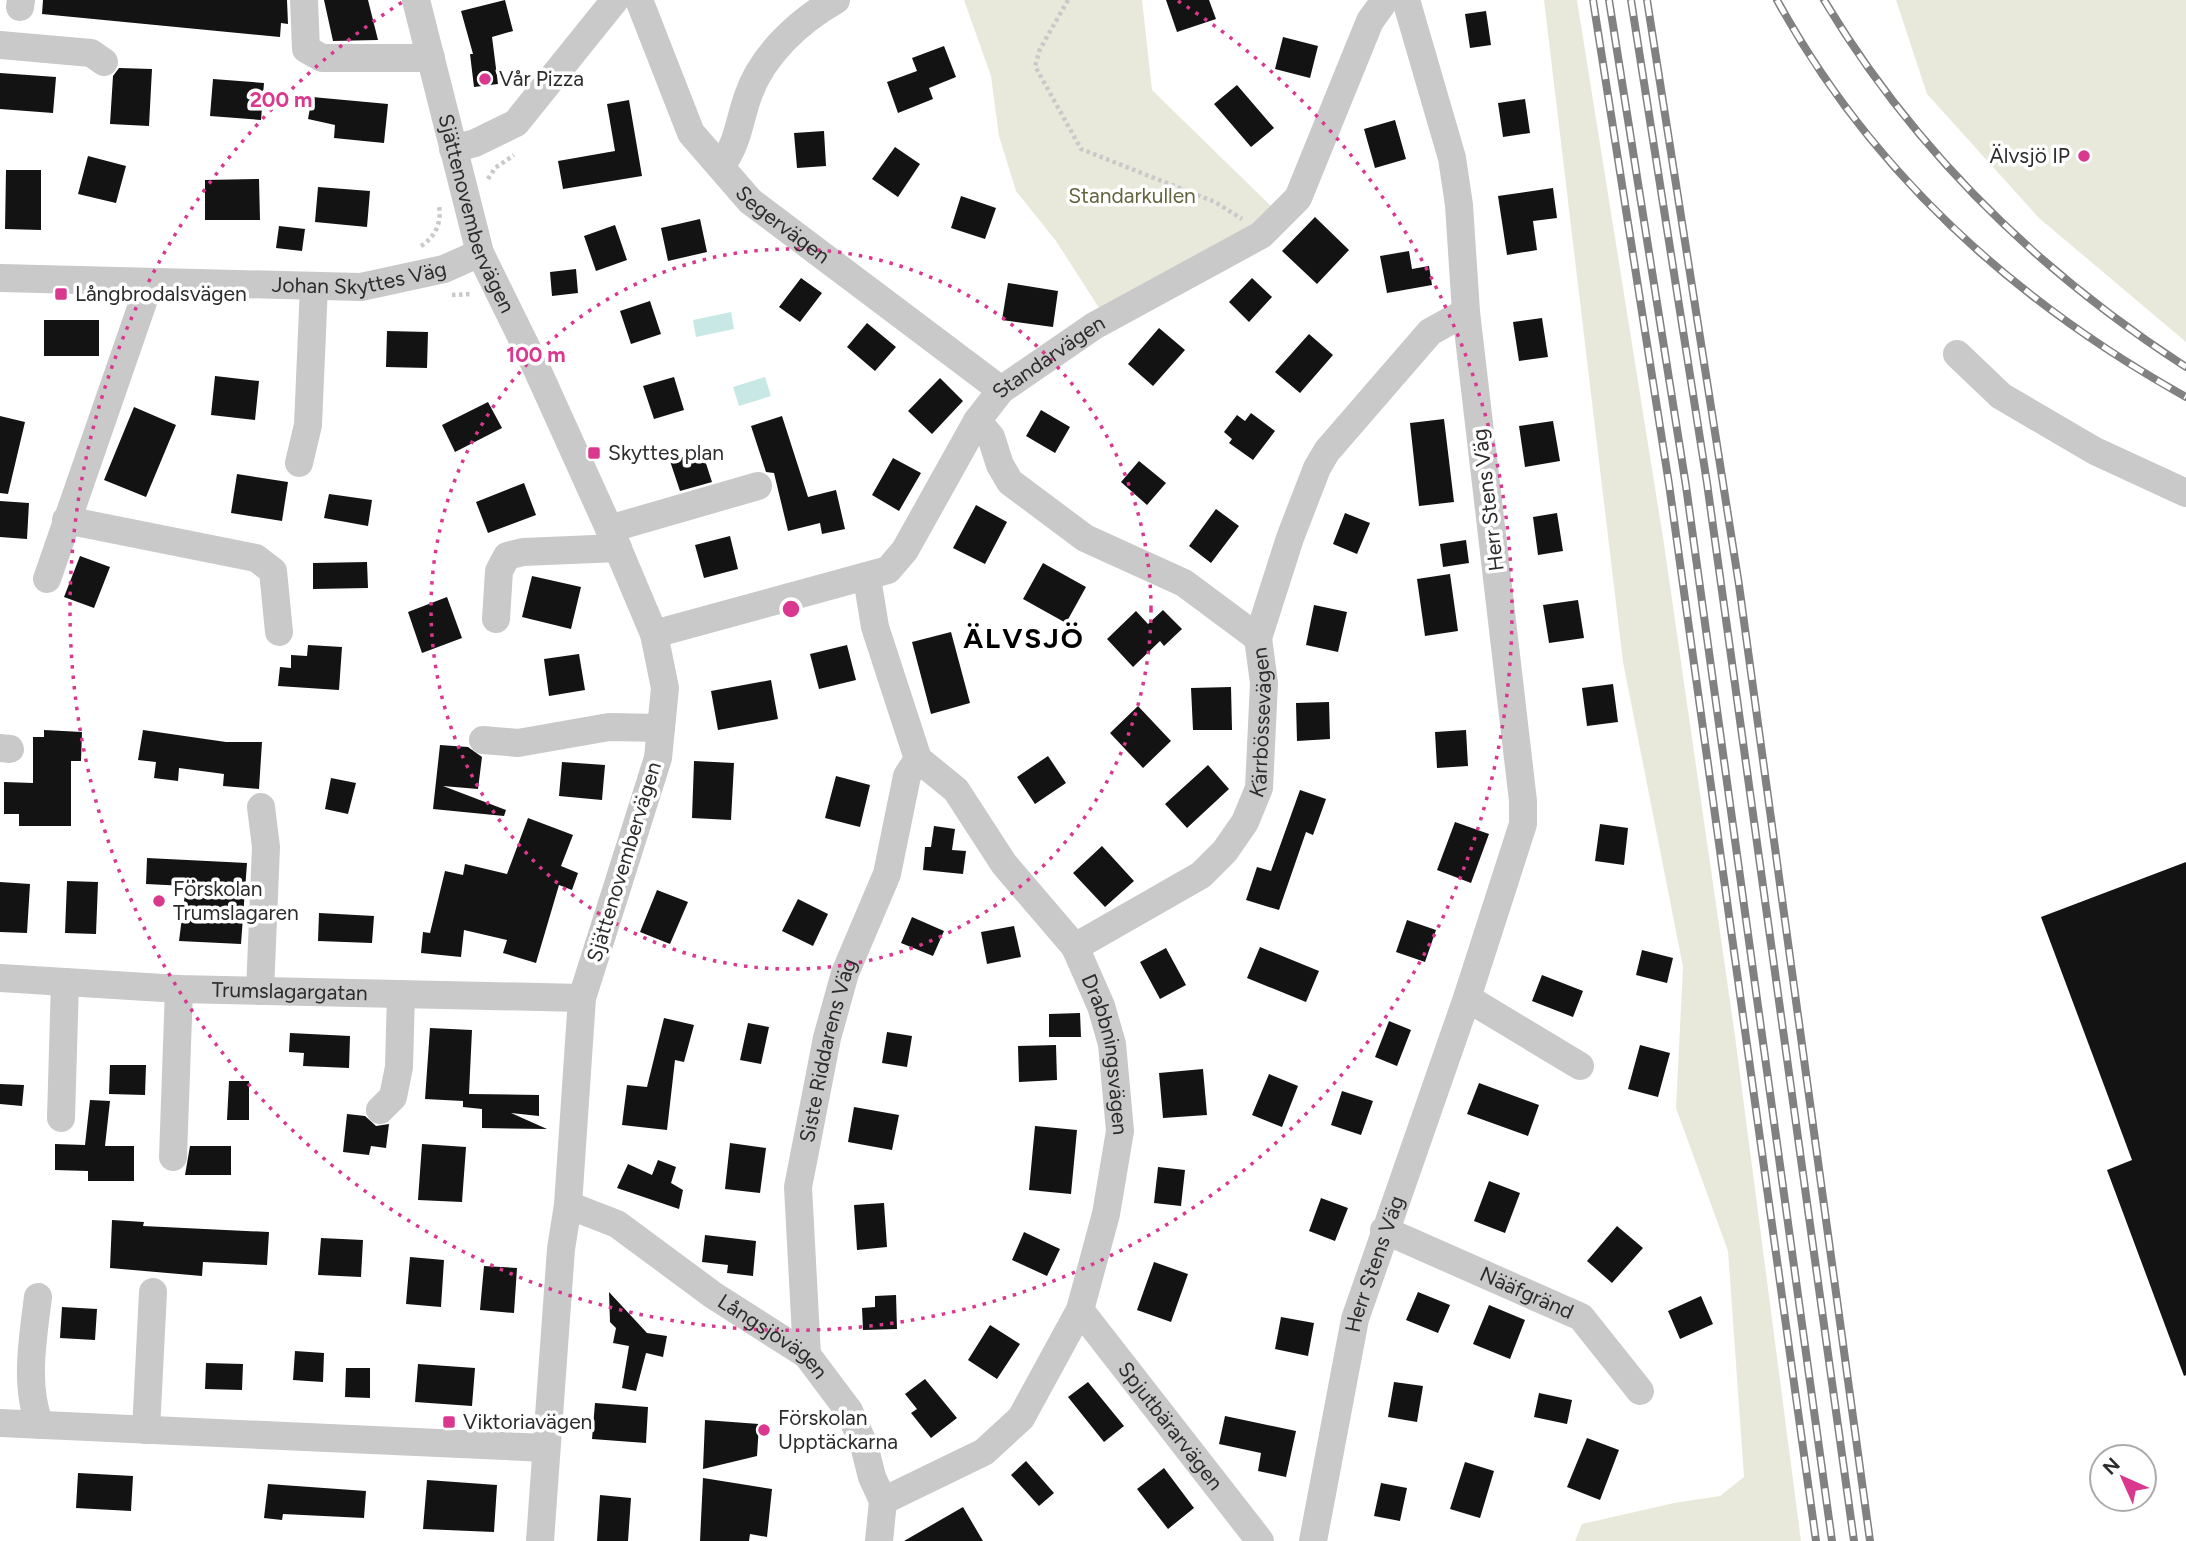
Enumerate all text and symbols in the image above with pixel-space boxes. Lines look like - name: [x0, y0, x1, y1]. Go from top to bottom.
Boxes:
- place label: Vår Pizza: [499, 66, 584, 91]
- marker: Vår Pizza: [477, 71, 493, 87]
- text: 200 m: [250, 87, 312, 112]
- street label: Sjättenovembervägen: [433, 111, 520, 317]
- place label: Älvsjö IP: [1990, 143, 2070, 168]
- marker: Älvsjö IP: [2076, 148, 2092, 164]
- street label: Segervägen: [730, 180, 835, 269]
- park label: Standarkullen: [1068, 183, 1196, 208]
- street label: Johan Skyttes Väg: [271, 256, 449, 300]
- place label: Långbrodalsvägen: [75, 281, 247, 306]
- marker: Långbrodalsvägen: [53, 286, 69, 302]
- street label: Standarvägen: [986, 310, 1109, 403]
- text: 100 m: [506, 342, 566, 367]
- street label: Herr Stens Väg: [1466, 428, 1509, 573]
- place label: Skyttes plan: [608, 440, 724, 465]
- marker: Skyttes plan: [586, 445, 602, 461]
- centre of rings: [779, 597, 803, 621]
- district label: ÄLVSJÖ: [963, 621, 1085, 655]
- street label: Kärrbössevägen: [1244, 646, 1276, 801]
- street label: Sjättenovembervägen: [581, 759, 666, 965]
- place label: Förskolan Trumslagaren: [173, 876, 299, 925]
- marker: Förskolan Trumslagaren: [151, 893, 167, 909]
- street label: Siste Riddarens Väg: [794, 954, 862, 1145]
- street label: Drabbningsvägen: [1076, 970, 1133, 1136]
- street label: Trumslagargatan: [211, 977, 368, 1005]
- street label: Herr Stens Väg: [1340, 1192, 1409, 1335]
- street label: Nääfgränd: [1476, 1261, 1577, 1324]
- street label: Långsjövägen: [713, 1288, 833, 1383]
- street label: Spjutbärarvägen: [1113, 1357, 1228, 1495]
- place label: Förskolan Upptäckarna: [778, 1405, 898, 1454]
- place label: Viktoriavägen: [463, 1409, 592, 1434]
- marker: Viktoriavägen: [441, 1414, 457, 1430]
- marker: Förskolan Upptäckarna: [756, 1422, 772, 1438]
- north arrow: [2088, 1443, 2158, 1513]
- text: N: [2098, 1453, 2125, 1480]

